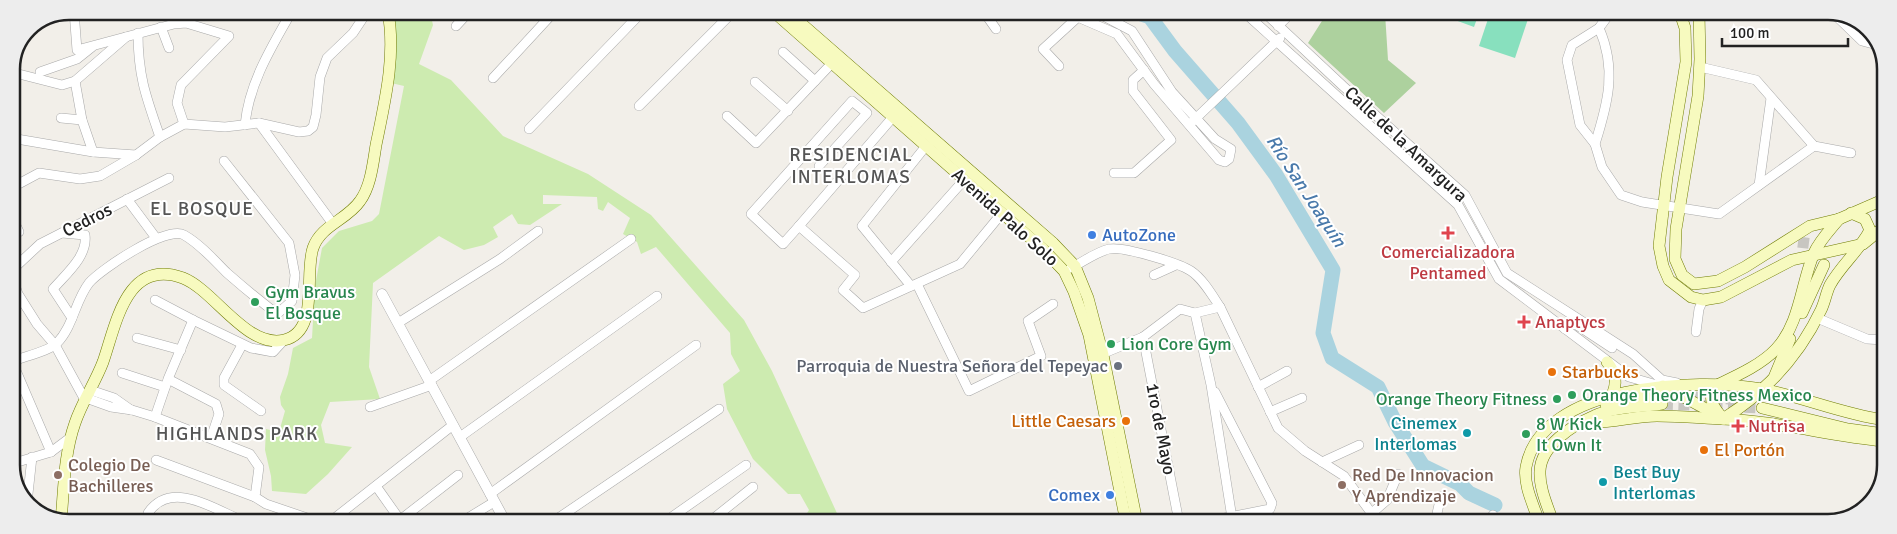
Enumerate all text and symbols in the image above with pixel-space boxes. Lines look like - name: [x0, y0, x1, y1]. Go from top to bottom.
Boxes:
- scale bar: [1722, 15, 1848, 47]
- text: 100 m: [1730, 24, 1770, 42]
- street label: Calle de la Amargura: [1340, 81, 1472, 207]
- water label: Río San Joaquín: [1261, 130, 1352, 252]
- district label: RESIDENCIAL INTERLOMAS: [789, 143, 913, 189]
- street label: Avenida Palo Solo: [947, 163, 1063, 271]
- district label: EL BOSQUE: [150, 197, 254, 221]
- street label: Cedros: [58, 198, 116, 242]
- place label: AutoZone: [1102, 224, 1176, 246]
- marker: Comercializadora Pentamed: [1442, 227, 1454, 239]
- marker: AutoZone: [1086, 229, 1098, 241]
- place label: Comercializadora Pentamed: [1381, 241, 1515, 284]
- place label: Gym Bravus El Bosque: [265, 281, 355, 324]
- marker: Gym Bravus El Bosque: [249, 296, 261, 308]
- place label: Anaptycs: [1535, 311, 1606, 333]
- marker: Anaptycs: [1517, 315, 1531, 329]
- place label: Lion Core Gym: [1121, 333, 1232, 355]
- marker: Lion Core Gym: [1105, 338, 1117, 350]
- place label: Parroquia de Nuestra Señora del Tepeyac: [796, 355, 1108, 377]
- marker: Parroquia de Nuestra Señora del Tepeyac: [1112, 360, 1124, 372]
- place label: Starbucks: [1562, 361, 1639, 383]
- marker: Starbucks: [1546, 366, 1558, 378]
- street label: 1ro de Mayo: [1141, 381, 1181, 477]
- place label: Orange Theory Fitness Mexico: [1582, 384, 1812, 406]
- place label: Orange Theory Fitness: [1376, 388, 1547, 410]
- marker: Orange Theory Fitness Mexico: [1566, 389, 1578, 401]
- marker: Orange Theory Fitness: [1551, 393, 1563, 405]
- place label: Little Caesars: [1011, 410, 1116, 432]
- place label: Cinemex Interlomas: [1374, 412, 1458, 455]
- place label: 8 W Kick It Own It: [1536, 413, 1602, 456]
- marker: Little Caesars: [1120, 415, 1132, 427]
- place label: Nutrisa: [1748, 415, 1805, 437]
- marker: Nutrisa: [1732, 420, 1744, 432]
- district label: HIGHLANDS PARK: [156, 422, 318, 446]
- marker: Cinemex Interlomas: [1461, 427, 1473, 439]
- marker: 8 W Kick It Own It: [1520, 428, 1532, 440]
- place label: El Portón: [1714, 439, 1785, 461]
- marker: El Portón: [1698, 444, 1710, 456]
- place label: Colegio De Bachilleres: [68, 454, 154, 497]
- place label: Best Buy Interlomas: [1613, 461, 1696, 504]
- place label: Red De Innovacion Y Aprendizaje: [1352, 464, 1494, 507]
- marker: Colegio De Bachilleres: [52, 469, 64, 481]
- marker: Best Buy Interlomas: [1597, 476, 1609, 488]
- marker: Red De Innovacion Y Aprendizaje: [1336, 479, 1348, 491]
- place label: Comex: [1048, 484, 1101, 506]
- marker: Comex: [1104, 489, 1116, 501]

